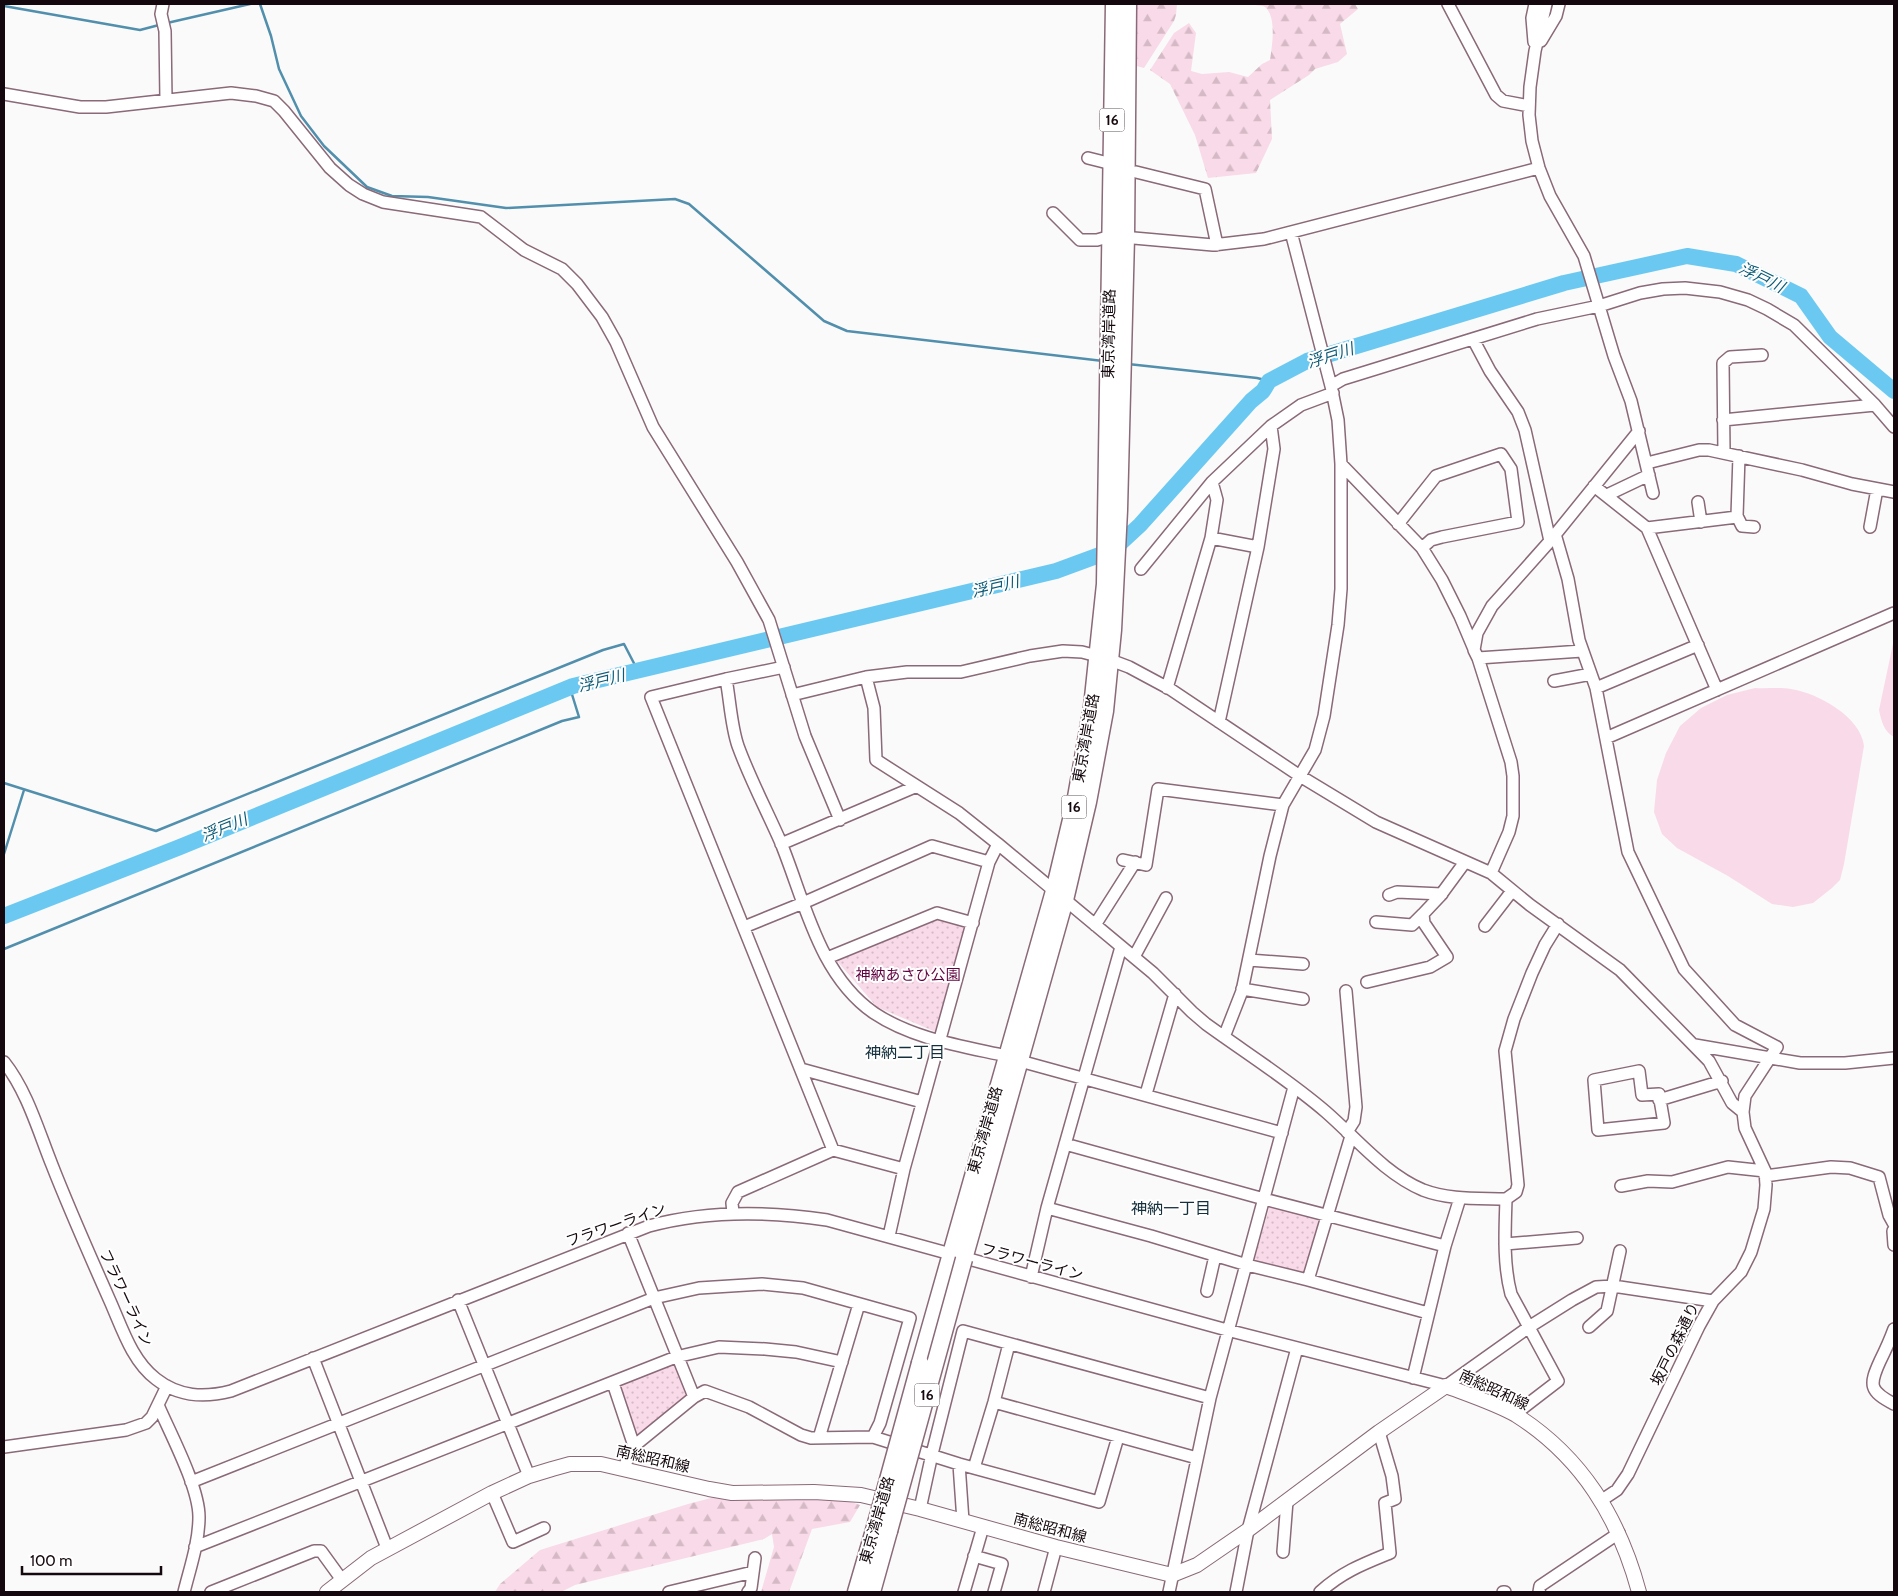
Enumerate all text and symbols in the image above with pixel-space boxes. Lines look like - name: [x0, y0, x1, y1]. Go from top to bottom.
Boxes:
- road number: 16: [1100, 108, 1124, 132]
- water label: 浮戸川: [1736, 258, 1789, 297]
- street label: 東京湾岸道路: [1099, 289, 1119, 379]
- water label: 浮戸川: [1304, 338, 1358, 372]
- water label: 浮戸川: [970, 571, 1023, 601]
- water label: 浮戸川: [576, 665, 629, 696]
- street label: 東京湾岸道路: [1069, 692, 1103, 784]
- road number: 16: [1062, 796, 1086, 819]
- water label: 浮戸川: [198, 809, 252, 845]
- park label: 神納あさひ公園: [855, 966, 961, 984]
- district label: 神納二丁目: [865, 1043, 945, 1062]
- street label: 東京湾岸道路: [964, 1084, 1006, 1176]
- street label: フラワーライン: [563, 1199, 669, 1251]
- district label: 神納一丁目: [1131, 1199, 1211, 1218]
- street label: フラワーライン: [979, 1240, 1085, 1284]
- street label: フラワーライン: [96, 1247, 156, 1349]
- street label: 坂戸の森通り: [1647, 1300, 1703, 1388]
- street label: 南総昭和線: [1456, 1366, 1532, 1414]
- road number: 16: [914, 1384, 940, 1406]
- street label: 南総昭和線: [614, 1442, 692, 1476]
- street label: 東京湾岸道路: [856, 1474, 898, 1566]
- street label: 南総昭和線: [1011, 1510, 1089, 1546]
- scale bar: [22, 1544, 161, 1576]
- text: 100 m: [30, 1552, 72, 1570]

